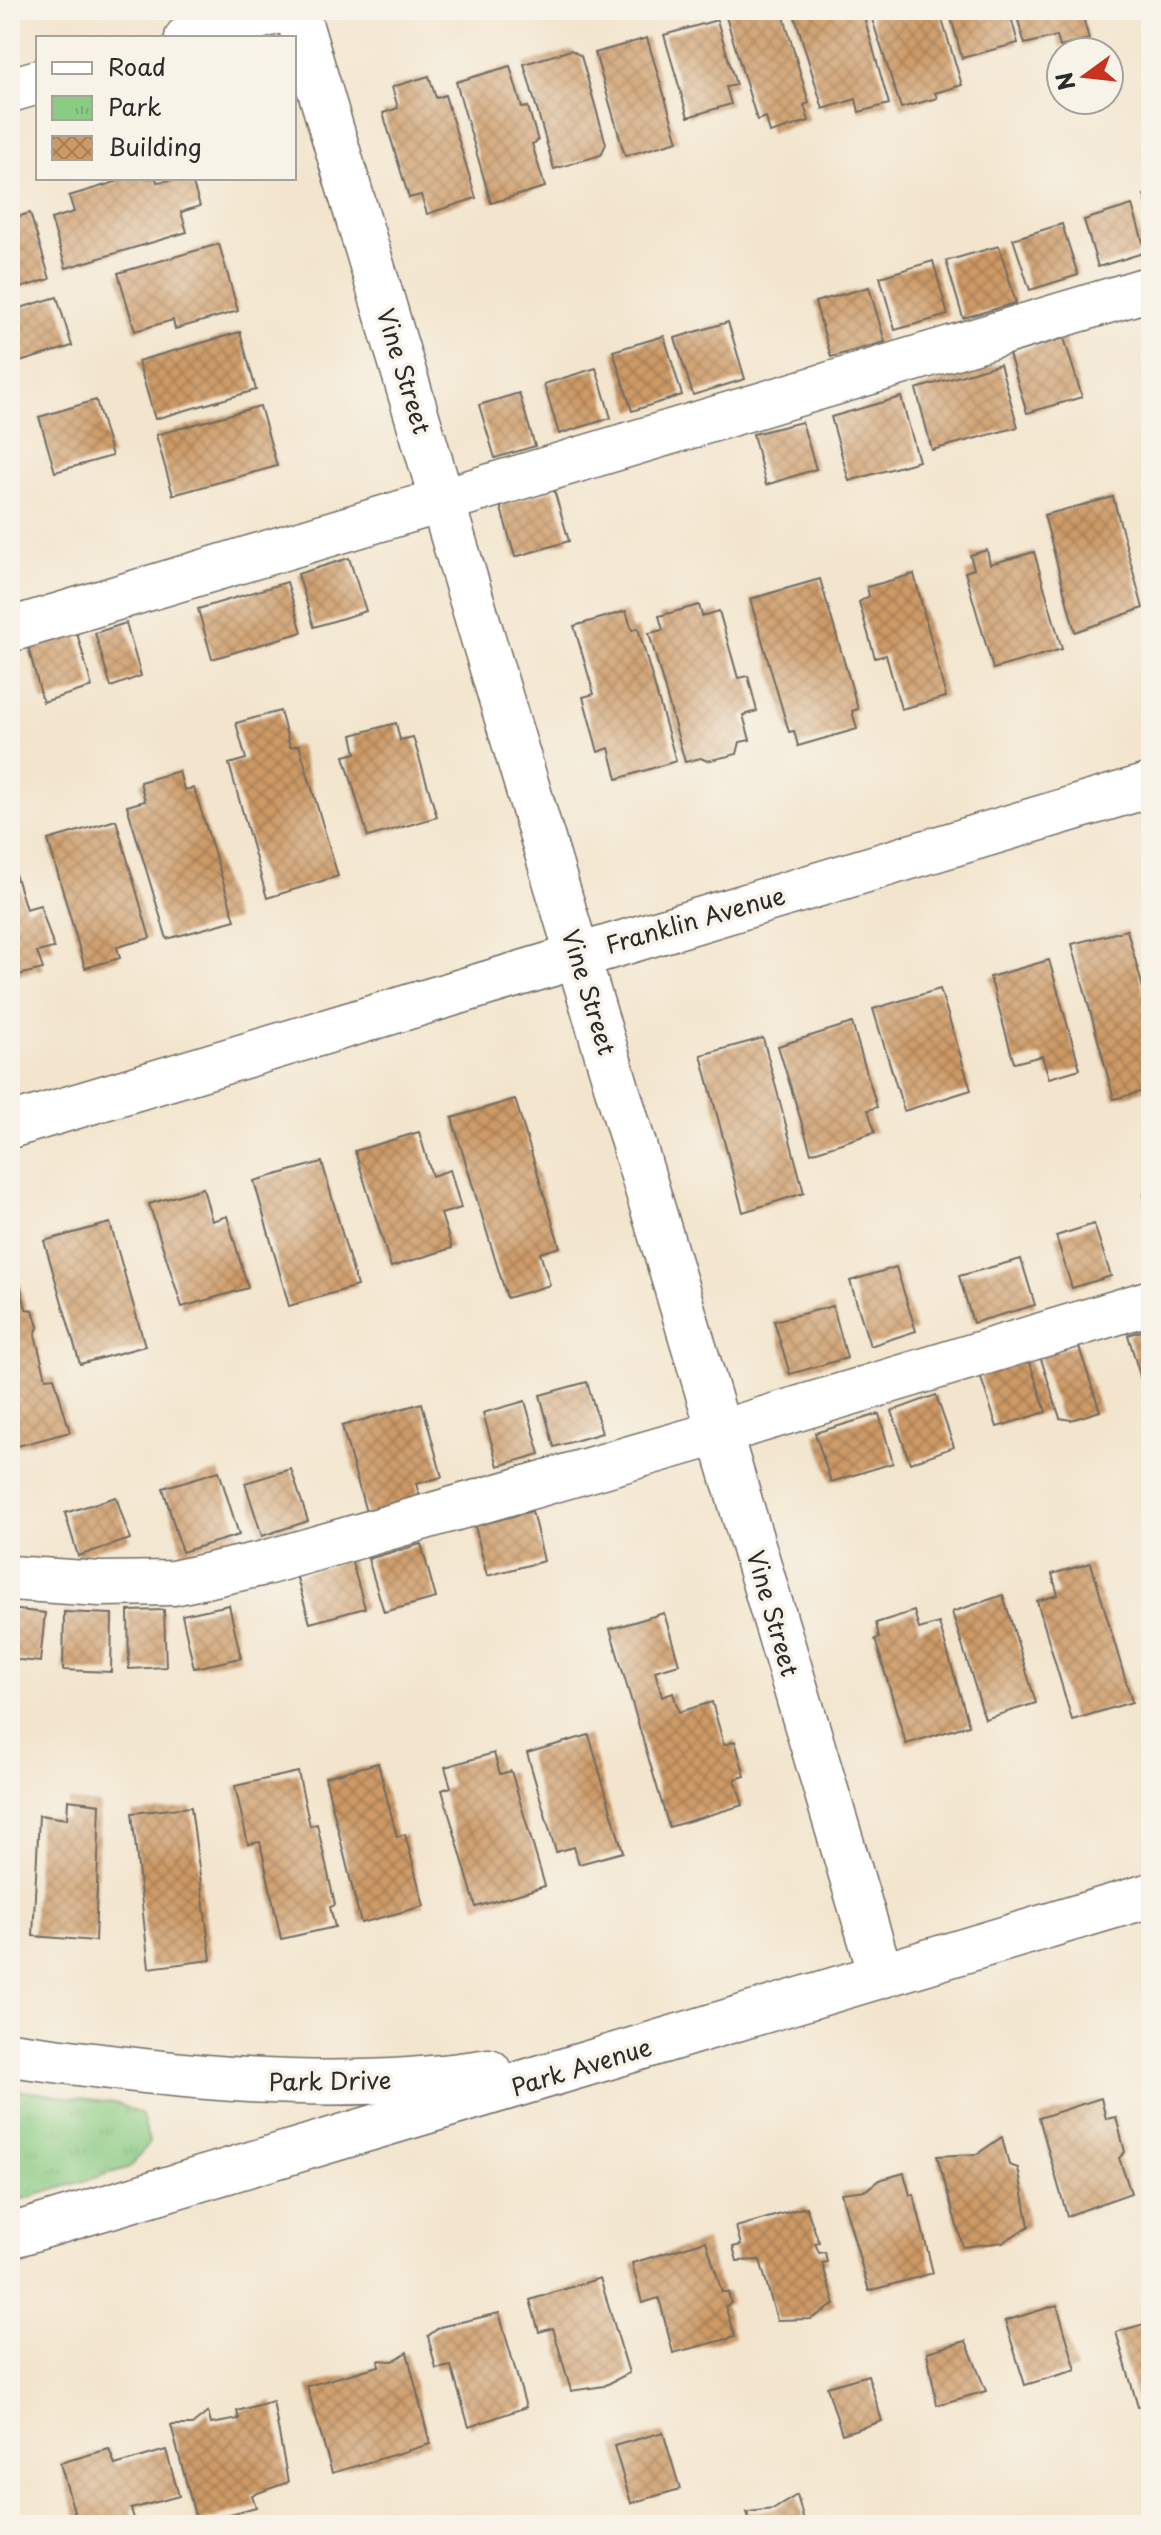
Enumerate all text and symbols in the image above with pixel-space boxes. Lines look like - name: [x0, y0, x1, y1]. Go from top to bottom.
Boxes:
- legend: [36, 36, 296, 180]
- north arrow: [1045, 36, 1125, 116]
- text: Road: [108, 48, 166, 84]
- text: N: [1046, 69, 1082, 94]
- text: Park: [108, 88, 162, 124]
- text: Building: [108, 128, 202, 164]
- street label: Vine Street: [369, 304, 441, 439]
- street label: Franklin Avenue: [601, 876, 789, 962]
- street label: Vine Street: [554, 925, 626, 1060]
- street label: Vine Street: [739, 1546, 809, 1681]
- street label: Park Avenue: [507, 2028, 655, 2104]
- street label: Park Drive: [268, 2061, 392, 2099]

